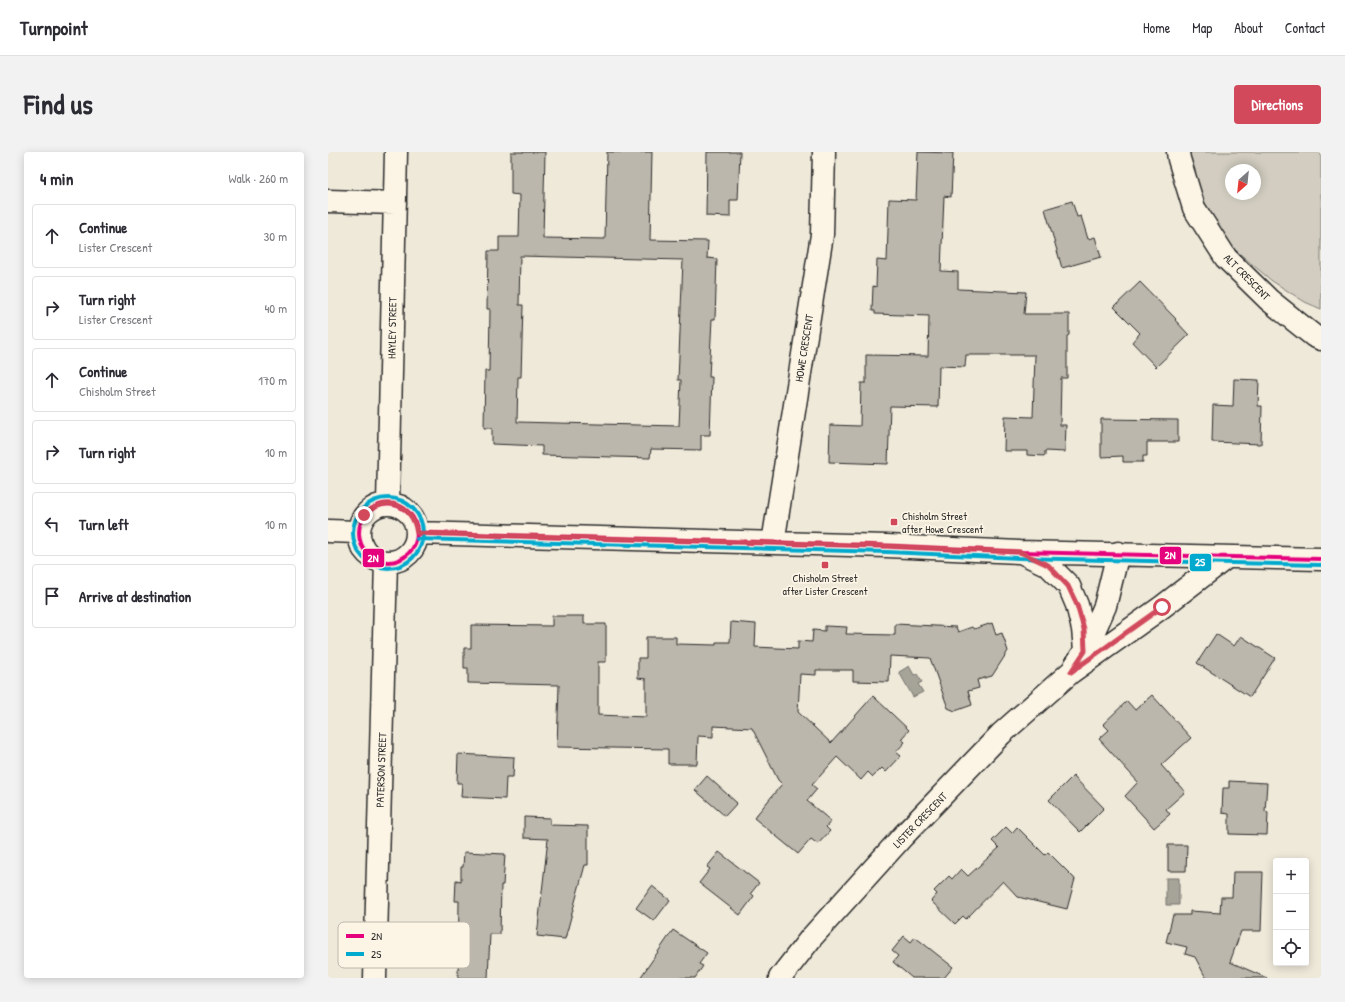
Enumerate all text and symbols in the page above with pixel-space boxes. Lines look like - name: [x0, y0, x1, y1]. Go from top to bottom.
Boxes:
- text: Turnpoint: [20, 15, 88, 41]
- text: Home: [1143, 18, 1170, 37]
- text: Map: [1192, 18, 1212, 37]
- text: About: [1234, 18, 1263, 37]
- text: Contact: [1285, 18, 1325, 37]
- text: Find us: [24, 85, 93, 123]
- button: Directions: [1234, 85, 1321, 124]
- north arrow: [1225, 164, 1261, 200]
- text: 4 min: [40, 167, 73, 190]
- text: Walk · 260 m: [229, 169, 288, 187]
- text: Continue: [79, 217, 127, 238]
- icon: ahead: [41, 225, 63, 247]
- text: 30 m: [264, 227, 287, 245]
- text: Lister Crescent: [79, 238, 152, 256]
- street label: ALT CRESCENT: [1221, 251, 1274, 304]
- text: Turn right: [79, 289, 135, 310]
- street label: HAYLEY STREET: [384, 296, 400, 359]
- icon: right: [41, 297, 63, 319]
- text: 40 m: [264, 299, 287, 317]
- text: Lister Crescent: [79, 310, 152, 328]
- street label: HOWE CRESCENT: [792, 312, 816, 383]
- text: Continue: [79, 361, 127, 382]
- icon: ahead: [41, 369, 63, 391]
- text: 170 m: [258, 371, 287, 389]
- text: Chisholm Street: [79, 382, 156, 400]
- icon: right: [41, 441, 63, 463]
- text: Turn right: [79, 442, 135, 463]
- text: 10 m: [265, 443, 287, 461]
- route end: [355, 506, 373, 524]
- place label: Chisholm Street after Howe Crescent: [902, 509, 983, 536]
- icon: left: [41, 513, 63, 535]
- text: Turn left: [79, 514, 129, 535]
- text: 10 m: [265, 515, 287, 533]
- marker: Chisholm Street after Howe Crescent: [889, 517, 899, 527]
- line badge: 2N: [1159, 546, 1182, 565]
- line badge: 2N: [362, 548, 385, 568]
- text: 2N: [1165, 548, 1176, 562]
- text: 2N: [368, 551, 379, 565]
- line badge: 2S: [1189, 553, 1212, 572]
- text: 2S: [1195, 555, 1206, 569]
- marker: Chisholm Street after Lister Crescent: [820, 560, 830, 570]
- place label: Chisholm Street after Lister Crescent: [782, 571, 868, 598]
- icon: arrive: [41, 585, 63, 607]
- text: Arrive at destination: [79, 586, 191, 607]
- route start: [1153, 598, 1171, 616]
- street label: PATERSON STREET: [373, 731, 389, 808]
- street label: LISTER CRESCENT: [890, 789, 951, 851]
- map controls: [1273, 858, 1309, 966]
- button: +: [1273, 858, 1309, 894]
- button: −: [1273, 894, 1309, 930]
- legend: [338, 922, 470, 968]
- text: 2N: [371, 929, 382, 943]
- button: locate: [1273, 930, 1309, 966]
- text: 2S: [371, 947, 381, 961]

